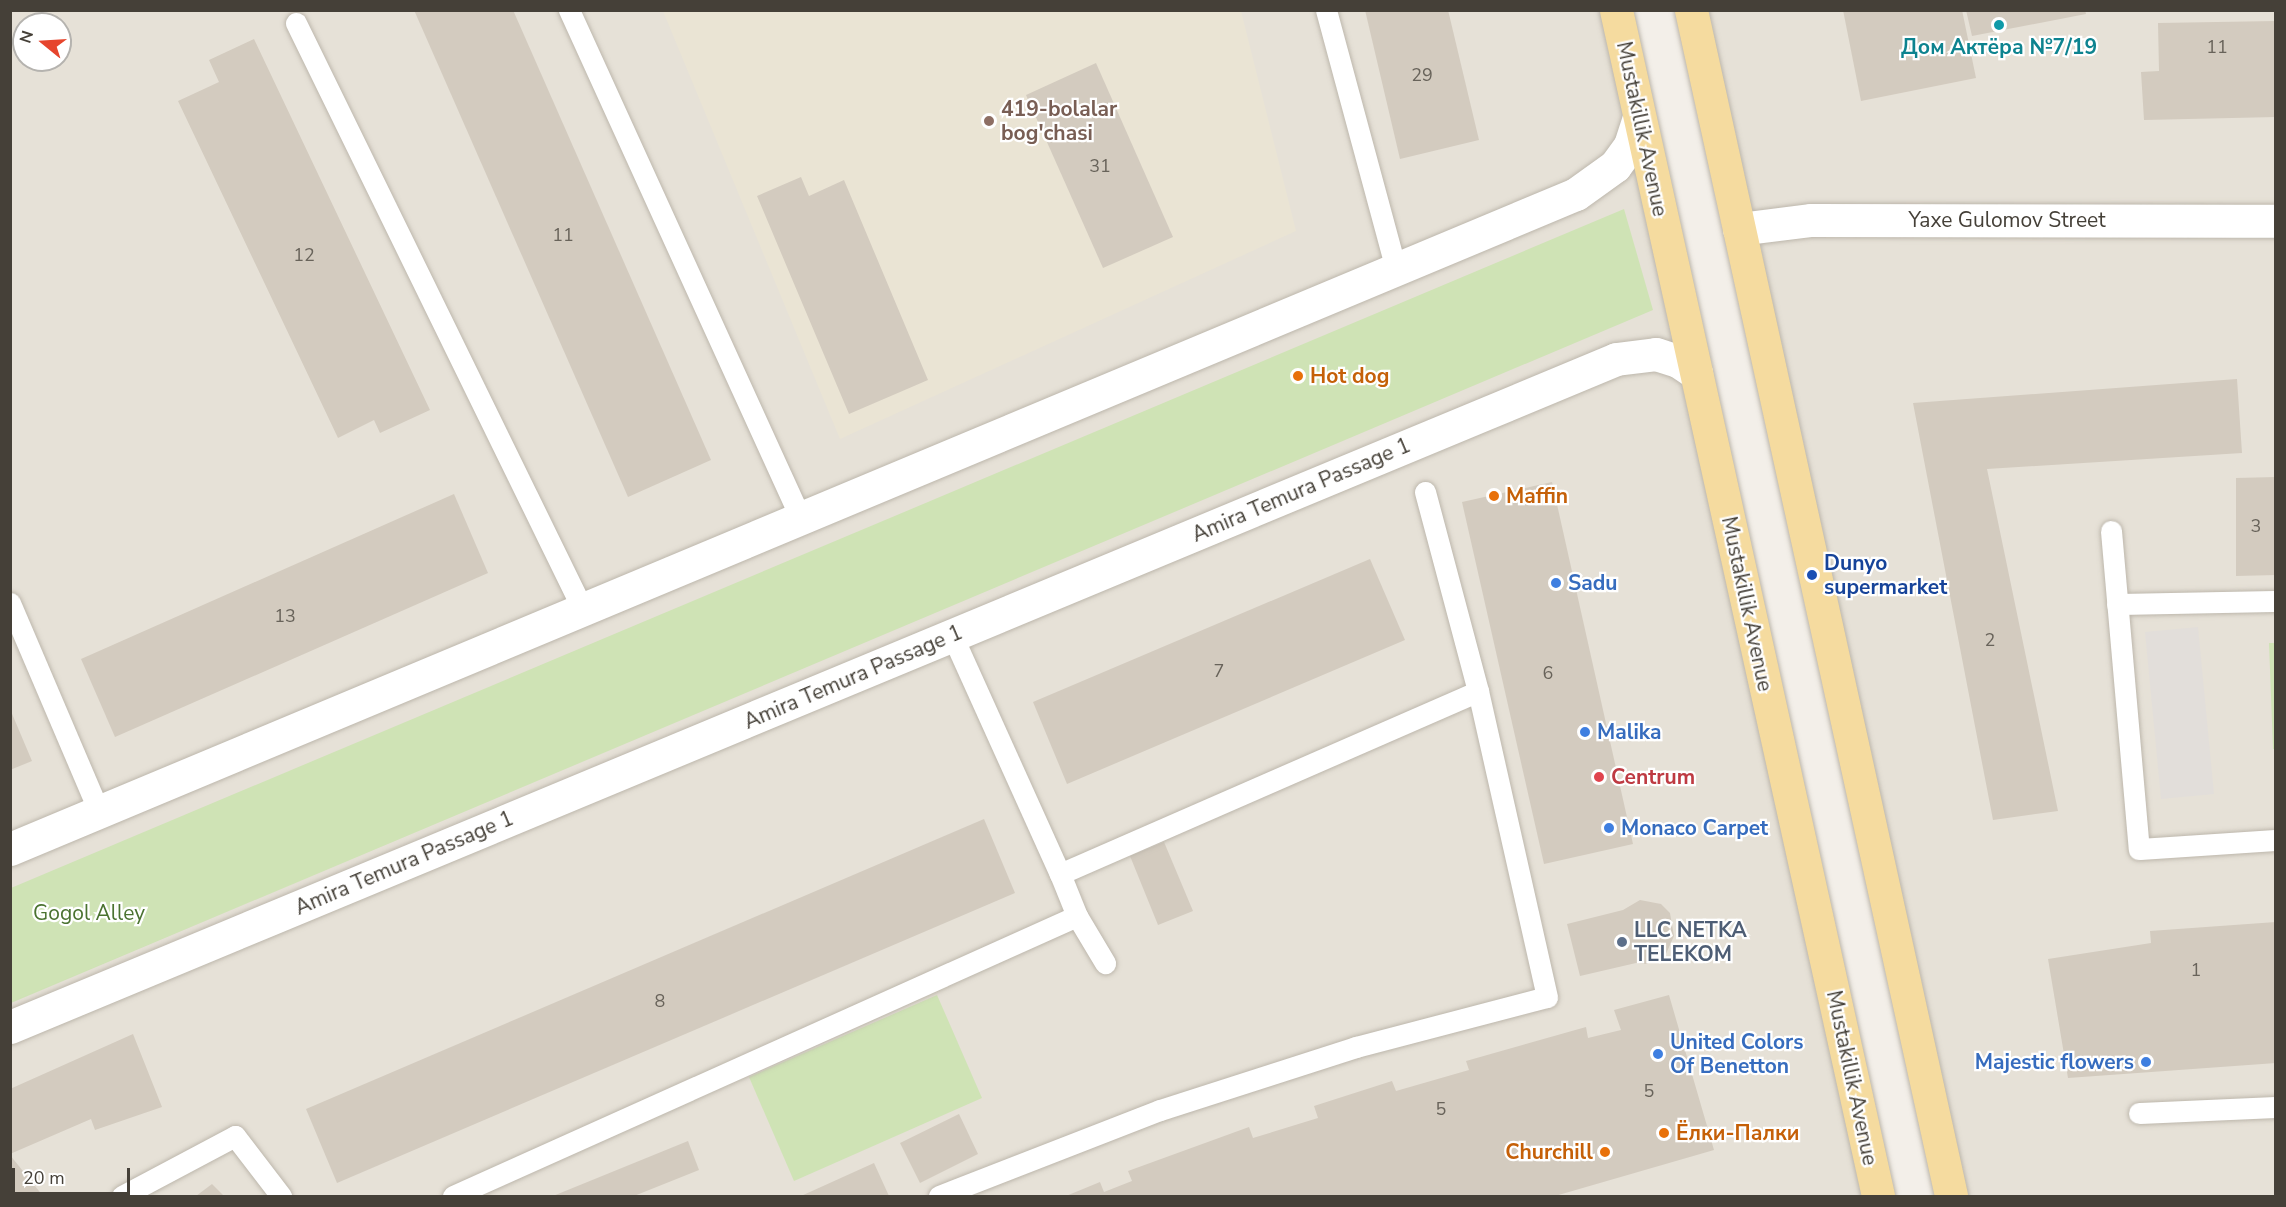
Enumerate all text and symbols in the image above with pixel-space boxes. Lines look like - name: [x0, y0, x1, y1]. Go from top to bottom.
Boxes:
- north arrow: [12, 12, 72, 72]
- marker: Дом Актёра №7/19: [1992, 18, 2006, 32]
- text: N: [14, 28, 39, 46]
- place label: Дом Актёра №7/19: [1901, 34, 2097, 60]
- house number: 11: [2206, 36, 2228, 58]
- street label: Mustakillik Avenue: [1611, 39, 1673, 219]
- house number: 29: [1411, 64, 1433, 86]
- place label: 419-bolalar bog'chasi: [1001, 96, 1117, 146]
- marker: 419-bolalar bog'chasi: [982, 114, 996, 128]
- house number: 31: [1089, 155, 1111, 177]
- street label: Yaxe Gulomov Street: [1908, 207, 2106, 233]
- house number: 11: [552, 224, 574, 246]
- house number: 12: [293, 244, 315, 266]
- place label: Hot dog: [1310, 363, 1389, 389]
- marker: Hot dog: [1291, 369, 1305, 383]
- street label: Amira Temura Passage 1: [1188, 433, 1414, 547]
- place label: Maffin: [1506, 483, 1568, 509]
- marker: Maffin: [1487, 489, 1501, 503]
- street label: Mustakillik Avenue: [1716, 514, 1778, 694]
- house number: 3: [2251, 515, 2261, 537]
- place label: Dunyo supermarket: [1824, 550, 1947, 600]
- marker: Dunyo supermarket: [1805, 568, 1819, 582]
- place label: Sadu: [1568, 570, 1617, 596]
- marker: Sadu: [1549, 576, 1563, 590]
- house number: 13: [274, 605, 296, 627]
- street label: Amira Temura Passage 1: [740, 620, 966, 734]
- house number: 2: [1985, 629, 1995, 651]
- house number: 7: [1214, 660, 1224, 682]
- house number: 6: [1543, 662, 1553, 684]
- place label: Malika: [1597, 719, 1661, 745]
- marker: Malika: [1578, 725, 1592, 739]
- place label: Centrum: [1611, 764, 1695, 790]
- marker: Centrum: [1592, 770, 1606, 784]
- street label: Amira Temura Passage 1: [291, 806, 517, 920]
- place label: Monaco Carpet: [1621, 815, 1768, 841]
- marker: Monaco Carpet: [1602, 821, 1616, 835]
- park label: Gogol Alley: [33, 900, 145, 926]
- place label: LLC NETKA TELEKOM: [1634, 917, 1747, 967]
- marker: LLC NETKA TELEKOM: [1615, 935, 1629, 949]
- house number: 1: [2191, 959, 2201, 981]
- street label: Mustakillik Avenue: [1821, 988, 1883, 1168]
- house number: 8: [655, 990, 665, 1012]
- place label: United Colors Of Benetton: [1670, 1029, 1803, 1079]
- marker: United Colors Of Benetton: [1651, 1047, 1665, 1061]
- place label: Majestic flowers: [1975, 1049, 2134, 1075]
- marker: Majestic flowers: [2139, 1055, 2153, 1069]
- house number: 5: [1644, 1080, 1654, 1102]
- house number: 5: [1436, 1098, 1446, 1120]
- place label: Ёлки-Палки: [1676, 1120, 1799, 1146]
- marker: Ёлки-Палки: [1657, 1126, 1671, 1140]
- place label: Churchill: [1505, 1139, 1593, 1165]
- marker: Churchill: [1598, 1145, 1612, 1159]
- scale bar: [15, 1156, 134, 1194]
- text: 20 m: [23, 1166, 65, 1190]

